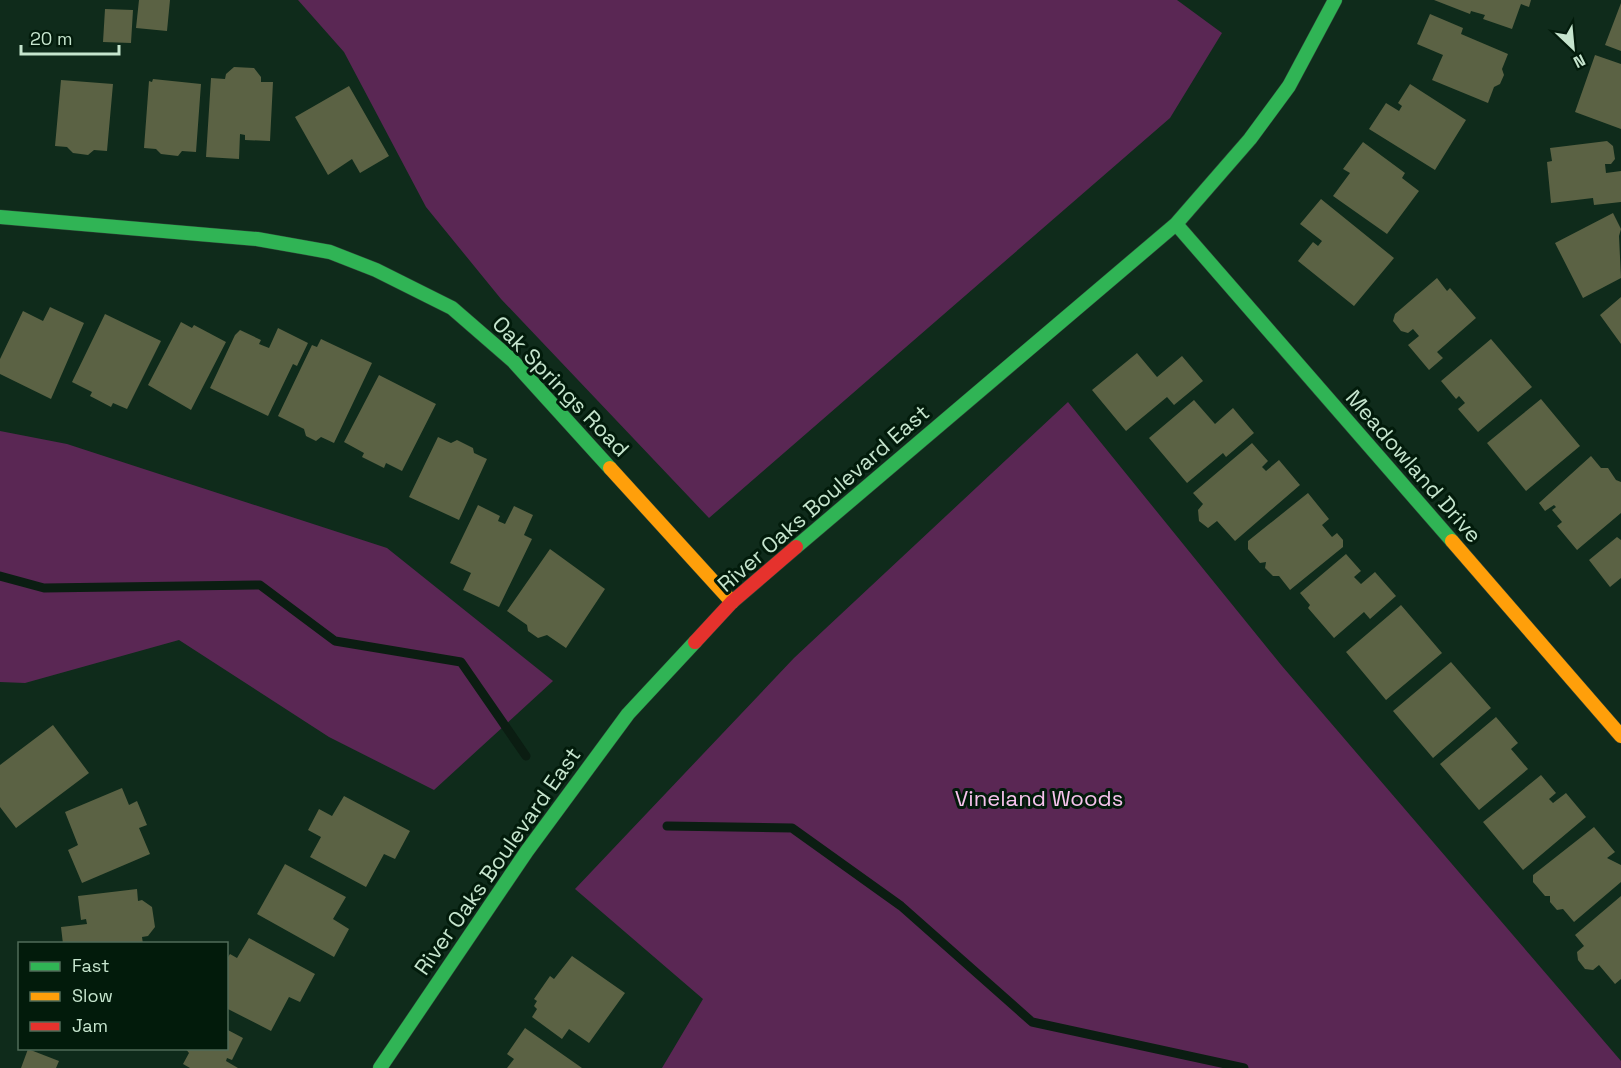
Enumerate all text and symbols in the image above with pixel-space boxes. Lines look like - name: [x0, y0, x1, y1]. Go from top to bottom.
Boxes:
- scale bar: [21, 18, 118, 56]
- north arrow: [1543, 18, 1603, 78]
- text: 20 m: [30, 27, 73, 50]
- text: N: [1570, 49, 1589, 73]
- street label: Oak Springs Road: [487, 310, 635, 462]
- street label: Meadowland Drive: [1340, 384, 1488, 548]
- street label: River Oaks Boulevard East: [711, 398, 935, 598]
- street label: River Oaks Boulevard East: [408, 742, 586, 980]
- park label: Vineland Woods: [955, 784, 1123, 812]
- legend: [18, 942, 228, 1050]
- text: Fast: [72, 954, 109, 977]
- text: Slow: [72, 984, 113, 1007]
- text: Jam: [72, 1014, 108, 1037]

